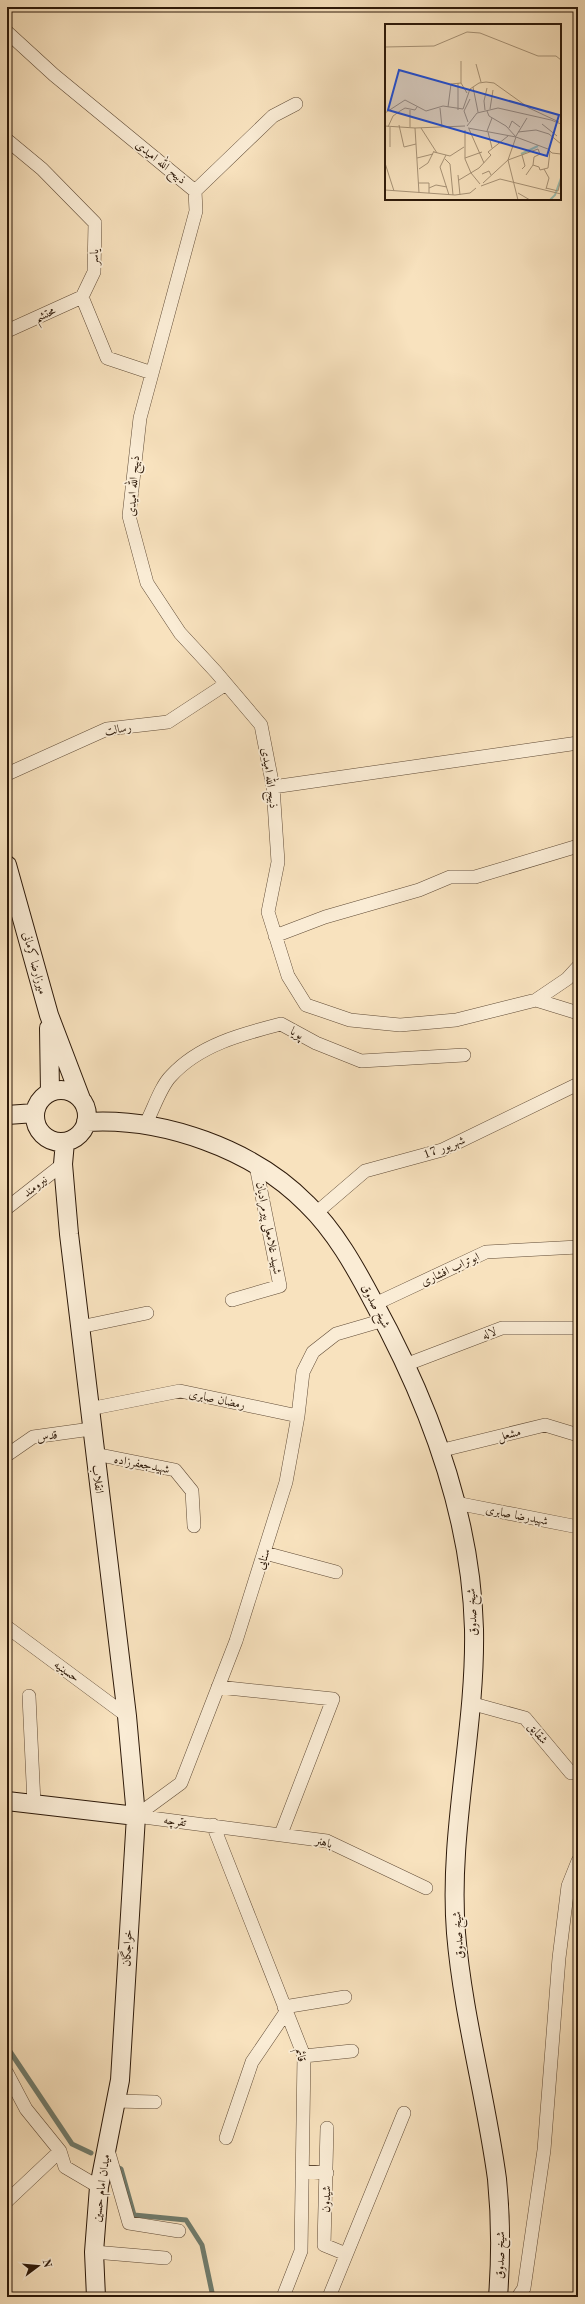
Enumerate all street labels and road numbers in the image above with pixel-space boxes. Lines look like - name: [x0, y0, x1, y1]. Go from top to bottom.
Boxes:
- street label: ذبیح الله امیدی: [130, 135, 191, 190]
- street label: یاسر: [89, 248, 102, 267]
- street label: محتشم: [33, 305, 60, 329]
- street label: ذبیح الله امیدی: [121, 455, 146, 517]
- street label: رسالت: [104, 722, 133, 738]
- street label: ذبیح الله امیدی: [255, 746, 284, 810]
- street label: میرزارضا کرمانی: [19, 930, 50, 996]
- street label: پویا: [287, 1025, 306, 1044]
- street label: 17 شهریور: [422, 1134, 467, 1162]
- street label: نیرومند: [21, 1174, 51, 1201]
- street label: شهید غلامعلی پیرمرادیان: [251, 1181, 283, 1276]
- street label: ابوتراب افشاری: [419, 1251, 482, 1290]
- street label: شیخ صدوق: [355, 1283, 392, 1332]
- street label: لاله: [481, 1326, 499, 1342]
- street label: رمضان صابری: [188, 1388, 246, 1412]
- street label: مشعل: [496, 1426, 523, 1446]
- street label: قدس: [36, 1429, 59, 1446]
- street label: شهیدجعفرزاده: [113, 1454, 171, 1477]
- street label: انقلاب: [88, 1464, 105, 1495]
- street label: شهیدرضا صابری: [484, 1504, 549, 1529]
- street label: سنایی: [255, 1547, 274, 1572]
- street label: شیخ صدوق: [466, 1587, 484, 1636]
- street label: حسینیه: [52, 1659, 81, 1685]
- street label: شقایق: [524, 1721, 550, 1747]
- street label: تقرچه: [163, 1815, 188, 1831]
- street label: باهنر: [312, 1834, 334, 1851]
- street label: شیخ صدوق: [451, 1910, 471, 1959]
- street label: خواجگان: [118, 1929, 136, 1967]
- street label: قائم: [289, 2047, 307, 2064]
- street label: میدان امام حسین: [91, 2153, 117, 2224]
- street label: شیدون: [321, 2185, 334, 2213]
- street label: شیخ صدوق: [495, 2231, 511, 2279]

